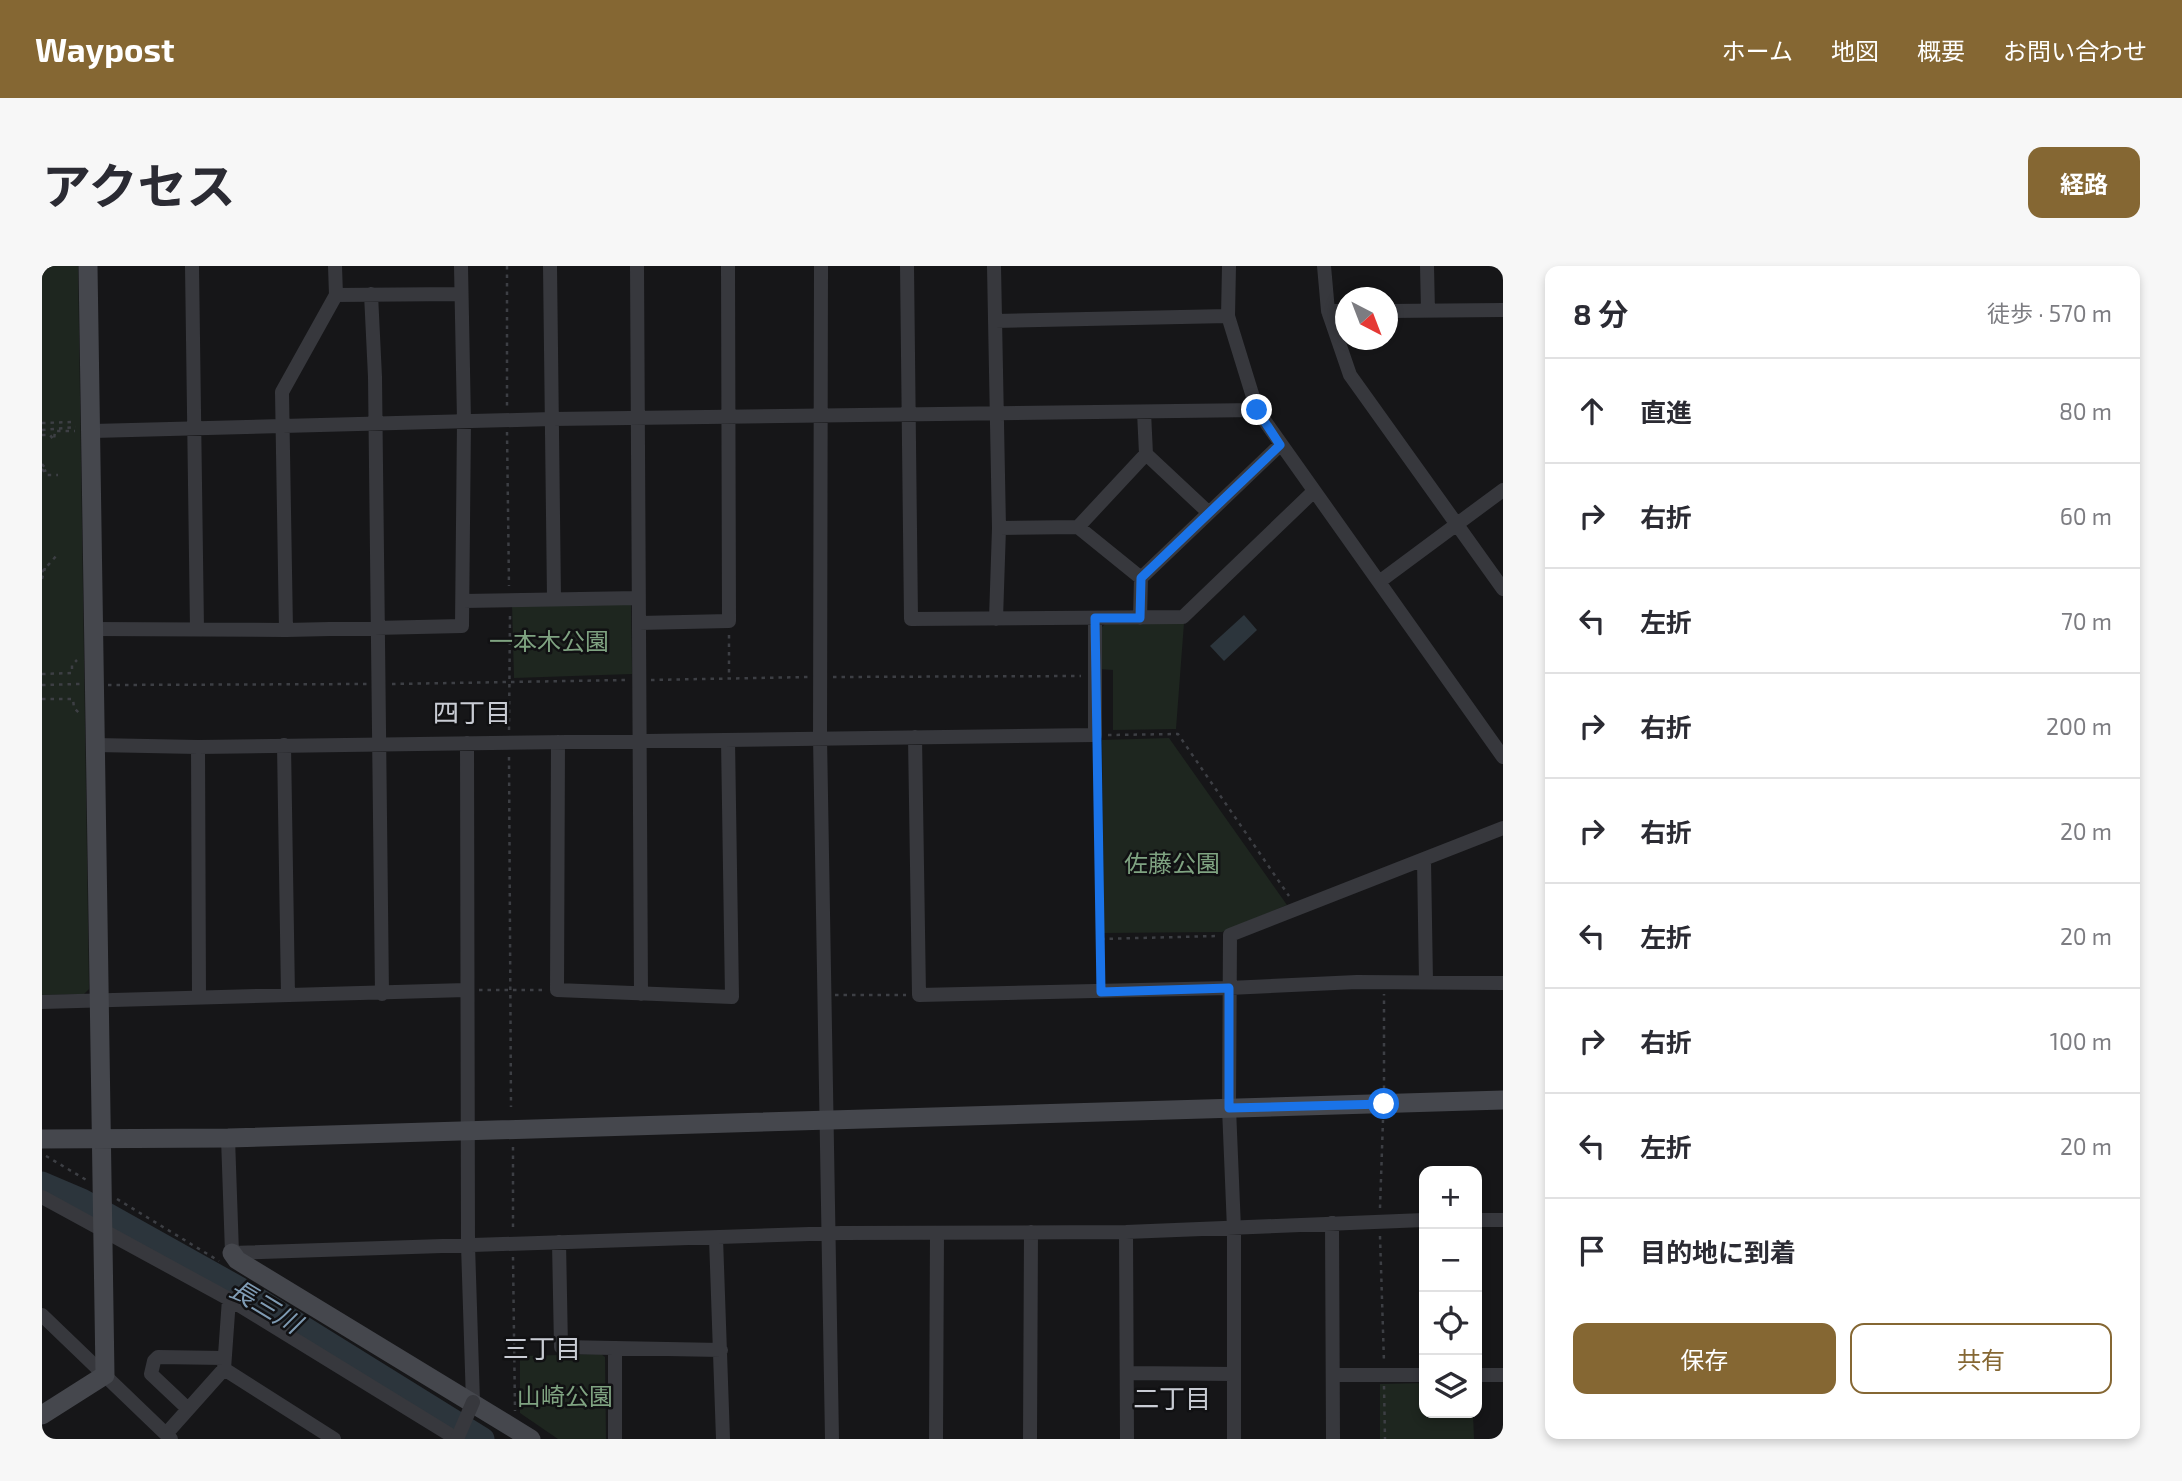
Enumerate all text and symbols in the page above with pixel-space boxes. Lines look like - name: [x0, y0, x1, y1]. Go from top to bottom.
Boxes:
- text: Waypost: [35, 29, 174, 69]
- text: ホーム: [1722, 36, 1793, 65]
- text: 地図: [1831, 36, 1879, 65]
- text: 概要: [1917, 36, 1965, 65]
- text: お問い合わせ: [2003, 36, 2147, 65]
- button: 経路: [2028, 147, 2140, 218]
- text: アクセス: [42, 155, 236, 214]
- north arrow: [1335, 287, 1398, 350]
- text: 8 分: [1573, 295, 1628, 331]
- text: 徒歩 · 570 m: [1987, 299, 2112, 327]
- icon: ahead: [1573, 392, 1611, 430]
- route end: [1241, 394, 1272, 425]
- text: 直進: [1640, 396, 1692, 427]
- text: 80 m: [2059, 397, 2112, 425]
- icon: right: [1573, 497, 1611, 535]
- text: 右折: [1640, 501, 1692, 532]
- text: 60 m: [2060, 502, 2112, 530]
- icon: left: [1573, 602, 1611, 640]
- text: 左折: [1640, 606, 1692, 637]
- text: 70 m: [2061, 607, 2112, 635]
- park label: 一本木公園: [489, 626, 609, 655]
- district label: 四丁目: [433, 696, 511, 727]
- icon: right: [1573, 707, 1611, 745]
- text: 右折: [1640, 711, 1692, 742]
- text: 200 m: [2046, 712, 2112, 740]
- icon: right: [1573, 812, 1611, 850]
- text: 右折: [1640, 816, 1692, 847]
- text: 20 m: [2060, 817, 2112, 845]
- park label: 佐藤公園: [1124, 848, 1220, 877]
- icon: left: [1573, 917, 1611, 955]
- text: 左折: [1640, 921, 1692, 952]
- text: 20 m: [2060, 922, 2112, 950]
- icon: right: [1573, 1022, 1611, 1060]
- text: 右折: [1640, 1026, 1692, 1057]
- text: 100 m: [2050, 1027, 2112, 1055]
- route start: [1368, 1088, 1399, 1119]
- icon: left: [1573, 1127, 1611, 1165]
- text: 左折: [1640, 1131, 1692, 1162]
- text: 20 m: [2060, 1132, 2112, 1160]
- map controls: [1419, 1166, 1482, 1418]
- button: +: [1419, 1166, 1482, 1229]
- button: −: [1419, 1229, 1482, 1292]
- icon: arrive: [1573, 1232, 1611, 1270]
- text: 目的地に到着: [1640, 1236, 1796, 1267]
- water label: 長三川: [225, 1272, 310, 1340]
- button: locate: [1419, 1292, 1482, 1355]
- button: 保存: [1573, 1323, 1836, 1394]
- button: 共有: [1850, 1323, 2112, 1394]
- district label: 三丁目: [503, 1332, 581, 1363]
- button: layers: [1419, 1355, 1482, 1418]
- park label: 山崎公園: [517, 1381, 613, 1410]
- district label: 二丁目: [1133, 1382, 1211, 1413]

